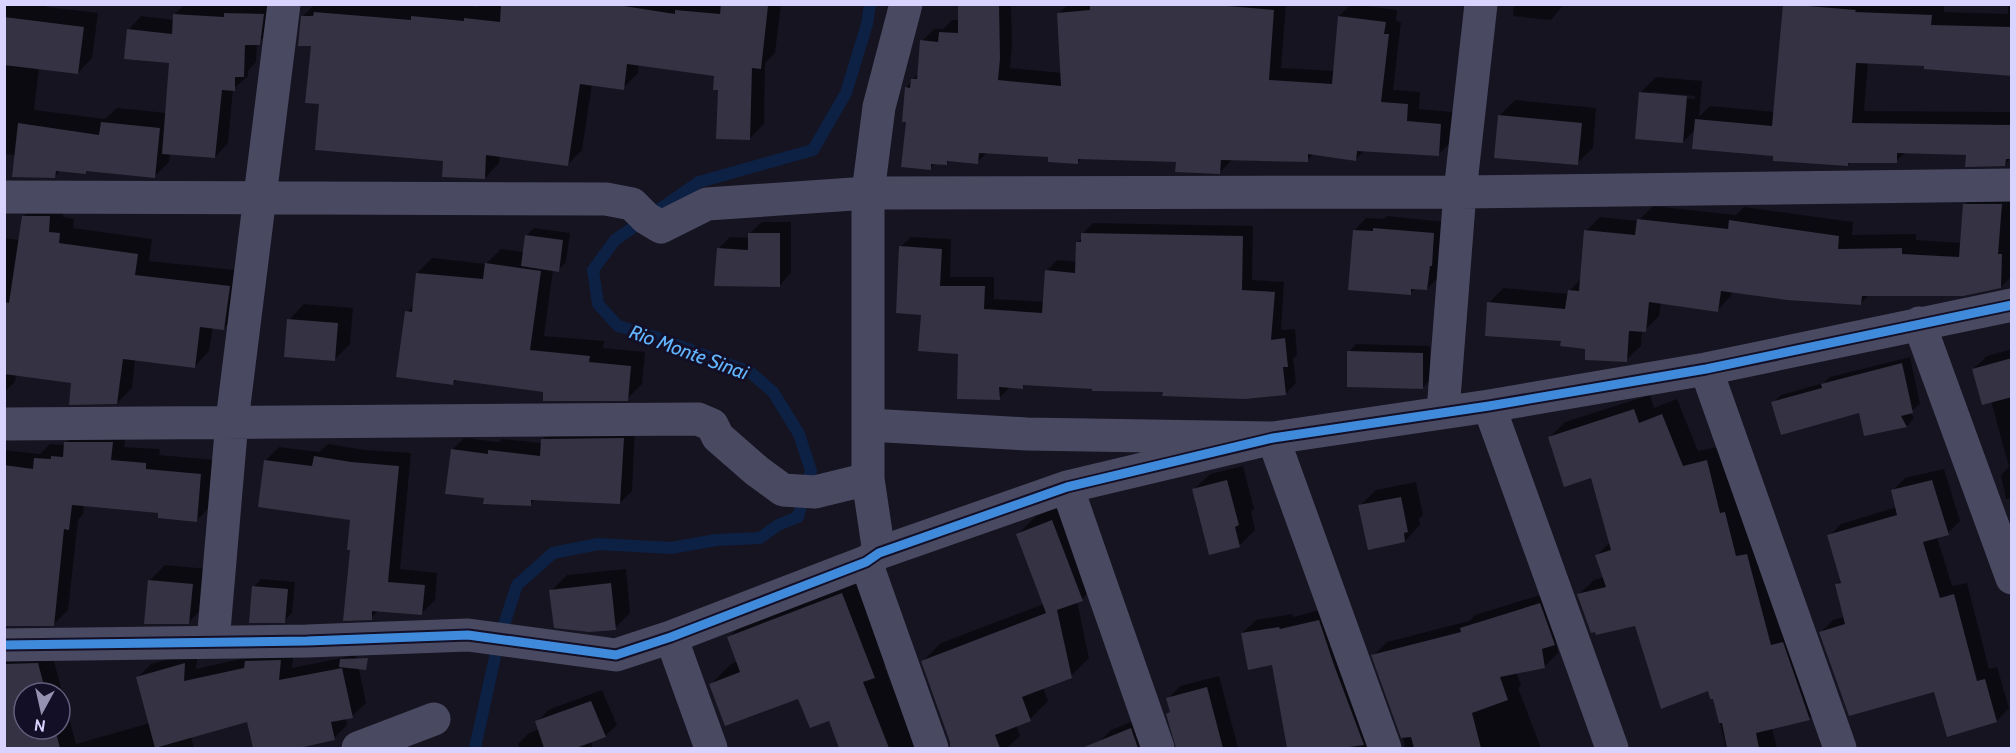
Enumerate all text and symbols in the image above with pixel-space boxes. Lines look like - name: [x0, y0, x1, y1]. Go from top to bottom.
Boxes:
- water label: Rio Monte Sinai: [626, 319, 752, 385]
- north arrow: [12, 681, 72, 741]
- text: N: [33, 715, 47, 736]

